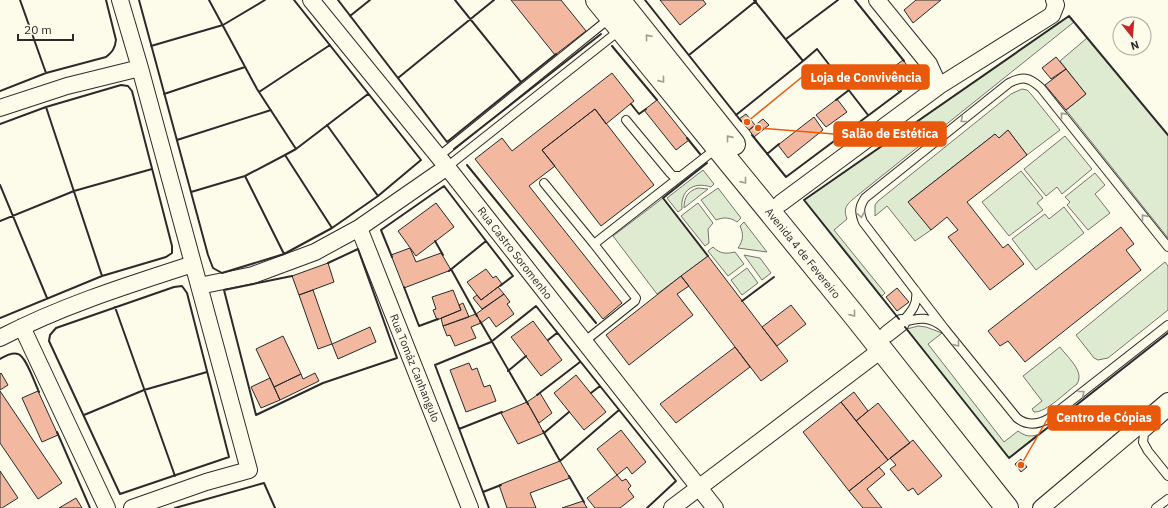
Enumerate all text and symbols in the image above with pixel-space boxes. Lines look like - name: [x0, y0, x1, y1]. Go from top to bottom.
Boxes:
- scale bar: [18, 16, 73, 42]
- north arrow: [1112, 16, 1152, 56]
- text: 20 m: [24, 22, 52, 37]
- one-way arrow: [646, 34, 653, 41]
- text: N: [1129, 38, 1141, 53]
- callout: Loja de Convivência: [802, 65, 929, 89]
- text: Loja de Convivência: [810, 70, 922, 85]
- one-way arrow: [658, 75, 665, 83]
- one-way arrow: [1060, 113, 1067, 120]
- one-way arrow: [960, 115, 968, 122]
- callout: Salão de Estética: [834, 122, 946, 146]
- text: Salão de Estética: [842, 126, 939, 141]
- one-way arrow: [727, 136, 734, 143]
- one-way arrow: [740, 176, 747, 183]
- street label: Rua Castro Soromenho: [475, 204, 555, 302]
- street label: Avenida 4 de Fevereiro: [762, 205, 844, 301]
- one-way arrow: [857, 212, 865, 218]
- one-way arrow: [1141, 214, 1148, 222]
- one-way arrow: [848, 310, 855, 317]
- street label: Rua Tomáz Canhangulo: [387, 312, 443, 424]
- one-way arrow: [953, 339, 960, 346]
- one-way arrow: [1077, 390, 1084, 397]
- callout: Centro de Cópias: [1048, 406, 1160, 430]
- text: Centro de Cópias: [1056, 410, 1152, 425]

